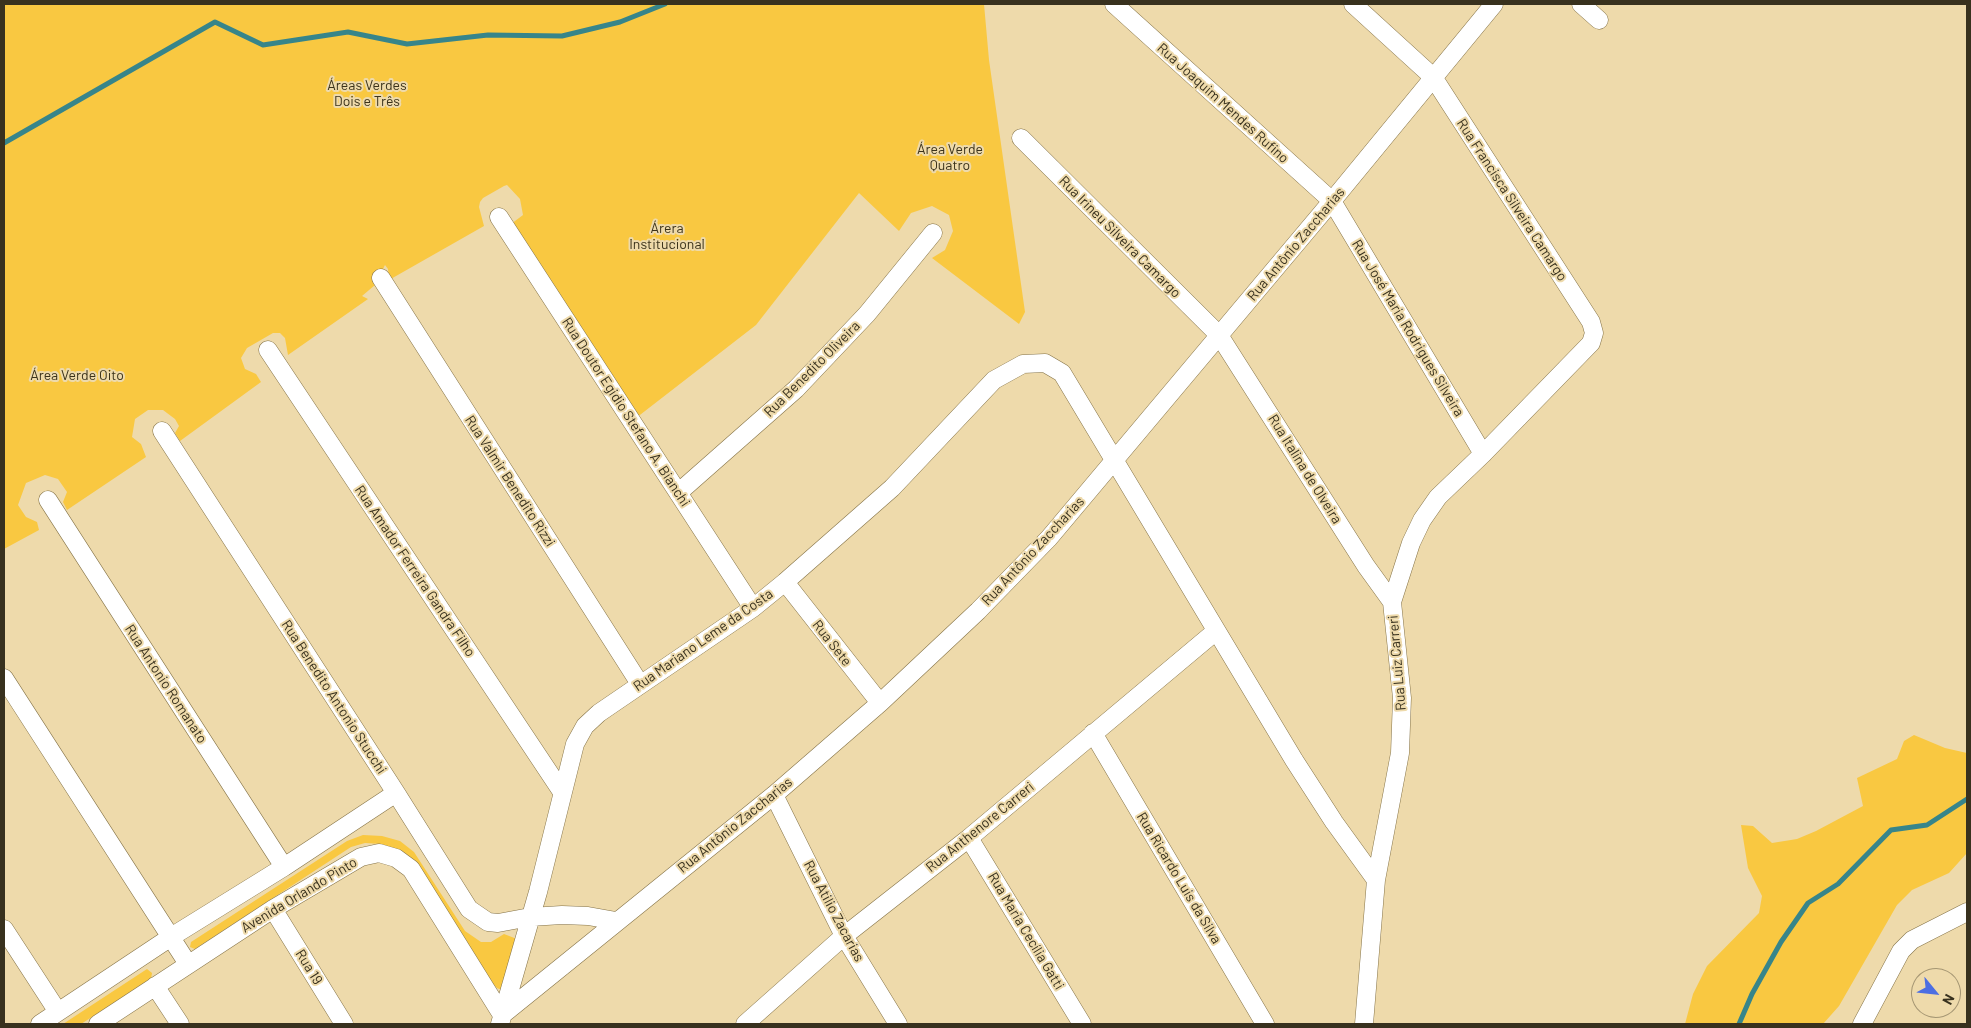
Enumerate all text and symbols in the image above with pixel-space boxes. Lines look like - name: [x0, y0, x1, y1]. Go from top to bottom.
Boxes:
- street label: Rua Joaquim Mendes Rufino: [1154, 39, 1292, 167]
- park label: Áreas Verdes Dois e Três: [327, 77, 407, 110]
- street label: Rua Francisca Silveira Camargo: [1453, 116, 1571, 284]
- park label: Área Verde Quatro: [917, 141, 983, 174]
- street label: Rua Irineu Silveira Camargo: [1056, 173, 1184, 301]
- street label: Rua Antônio Zaccharias: [1244, 184, 1348, 304]
- park label: Árera Institucional: [629, 220, 705, 252]
- street label: Rua José Maria Rodrigues Silveira: [1348, 236, 1468, 420]
- street label: Rua Doutor Egidio Stefano A. Bianchi: [558, 314, 694, 510]
- street label: Rua Benedito Oliveira: [760, 317, 864, 421]
- park label: Área Verde Oito: [30, 367, 124, 383]
- street label: Rua Italina de Olveira: [1265, 411, 1345, 527]
- street label: Rua Valmir Benedito Rizzi: [461, 412, 559, 550]
- street label: Rua Amador Ferreira Gandra Filho: [351, 482, 479, 660]
- street label: Rua Antônio Zaccharias: [978, 493, 1088, 609]
- street label: Rua Mariano Leme da Costa: [630, 585, 776, 695]
- street label: Rua Luiz Carreri: [1384, 615, 1410, 711]
- street label: Rua Benedito Antonio Stucchi: [278, 617, 390, 777]
- street label: Rua Sete: [809, 617, 855, 669]
- street label: Rua Antonio Romanato: [121, 621, 211, 747]
- street label: Rua Antônio Zaccharias: [674, 774, 796, 876]
- street label: Rua Anthenore Carreri: [923, 778, 1037, 876]
- street label: Rua Ricardo Luis da Silva: [1133, 809, 1225, 947]
- street label: Avenida Orlando Pinto: [238, 854, 360, 936]
- street label: Rua Atilio Zacarias: [800, 858, 868, 964]
- street label: Rua Maria Cecília Gatti: [984, 869, 1068, 993]
- street label: Rua 19: [292, 946, 326, 988]
- north arrow: [1911, 968, 1961, 1018]
- text: N: [1939, 992, 1958, 1008]

